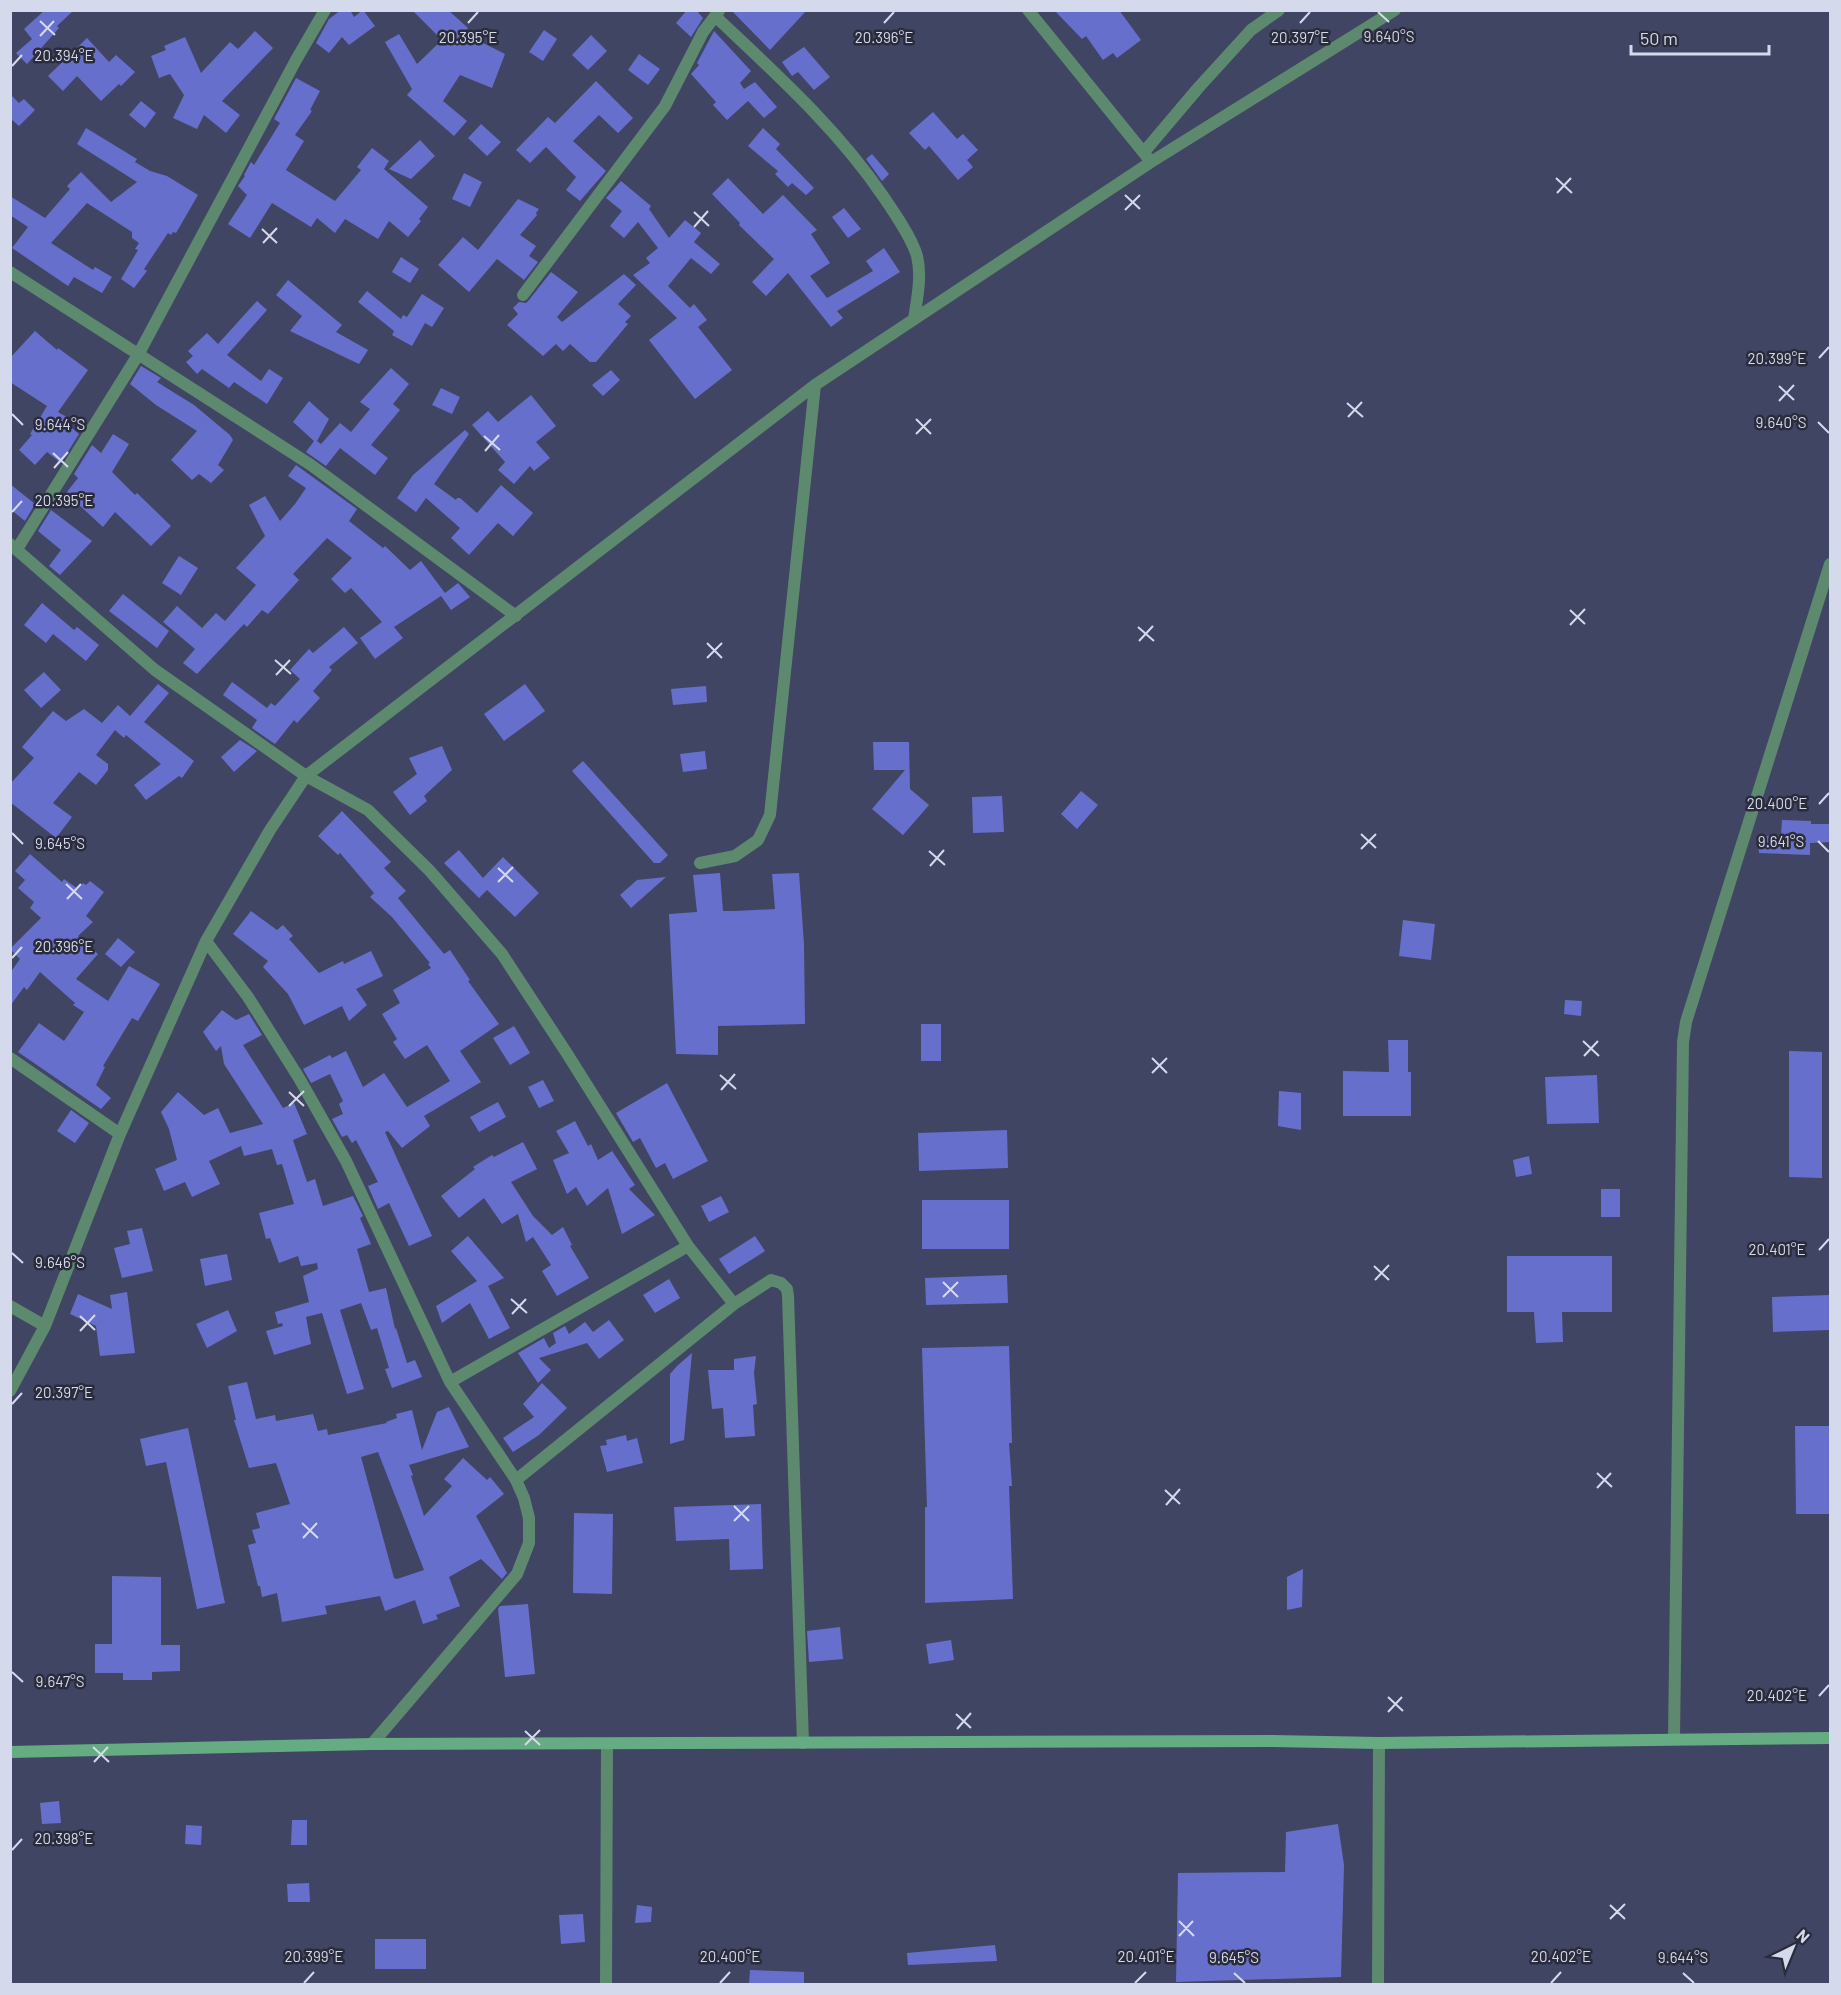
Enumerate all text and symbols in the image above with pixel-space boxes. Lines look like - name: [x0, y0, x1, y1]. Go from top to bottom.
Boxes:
- scale bar: [1631, 18, 1769, 56]
- text: 9.640°S: [1364, 27, 1414, 45]
- text: 50 m: [1640, 27, 1678, 49]
- text: 20.395°E: [439, 28, 497, 46]
- text: 20.396°E: [855, 28, 913, 46]
- text: 20.397°E: [1271, 28, 1329, 46]
- text: 20.394°E: [34, 46, 94, 64]
- text: 20.399°E: [1748, 349, 1806, 367]
- text: 9.640°S: [1756, 413, 1806, 431]
- text: 9.644°S: [35, 415, 85, 433]
- text: 20.395°E: [35, 491, 93, 509]
- text: 20.400°E: [1747, 794, 1807, 812]
- text: 9.641°S: [1758, 832, 1804, 850]
- text: 9.645°S: [35, 834, 85, 852]
- text: 20.396°E: [35, 937, 93, 955]
- text: 20.401°E: [1748, 1240, 1806, 1258]
- text: 9.646°S: [35, 1253, 85, 1271]
- text: 20.397°E: [35, 1383, 93, 1401]
- text: 9.647°S: [35, 1672, 85, 1690]
- text: 20.402°E: [1747, 1686, 1807, 1704]
- text: 20.398°E: [35, 1829, 93, 1847]
- north arrow: [1763, 1917, 1823, 1977]
- text: N: [1793, 1925, 1814, 1946]
- text: 20.399°E: [285, 1947, 343, 1965]
- text: 20.400°E: [700, 1947, 760, 1965]
- text: 20.401°E: [1117, 1947, 1175, 1965]
- text: 20.402°E: [1531, 1947, 1591, 1965]
- text: 9.645°S: [1209, 1948, 1259, 1966]
- text: 9.644°S: [1658, 1948, 1708, 1966]

